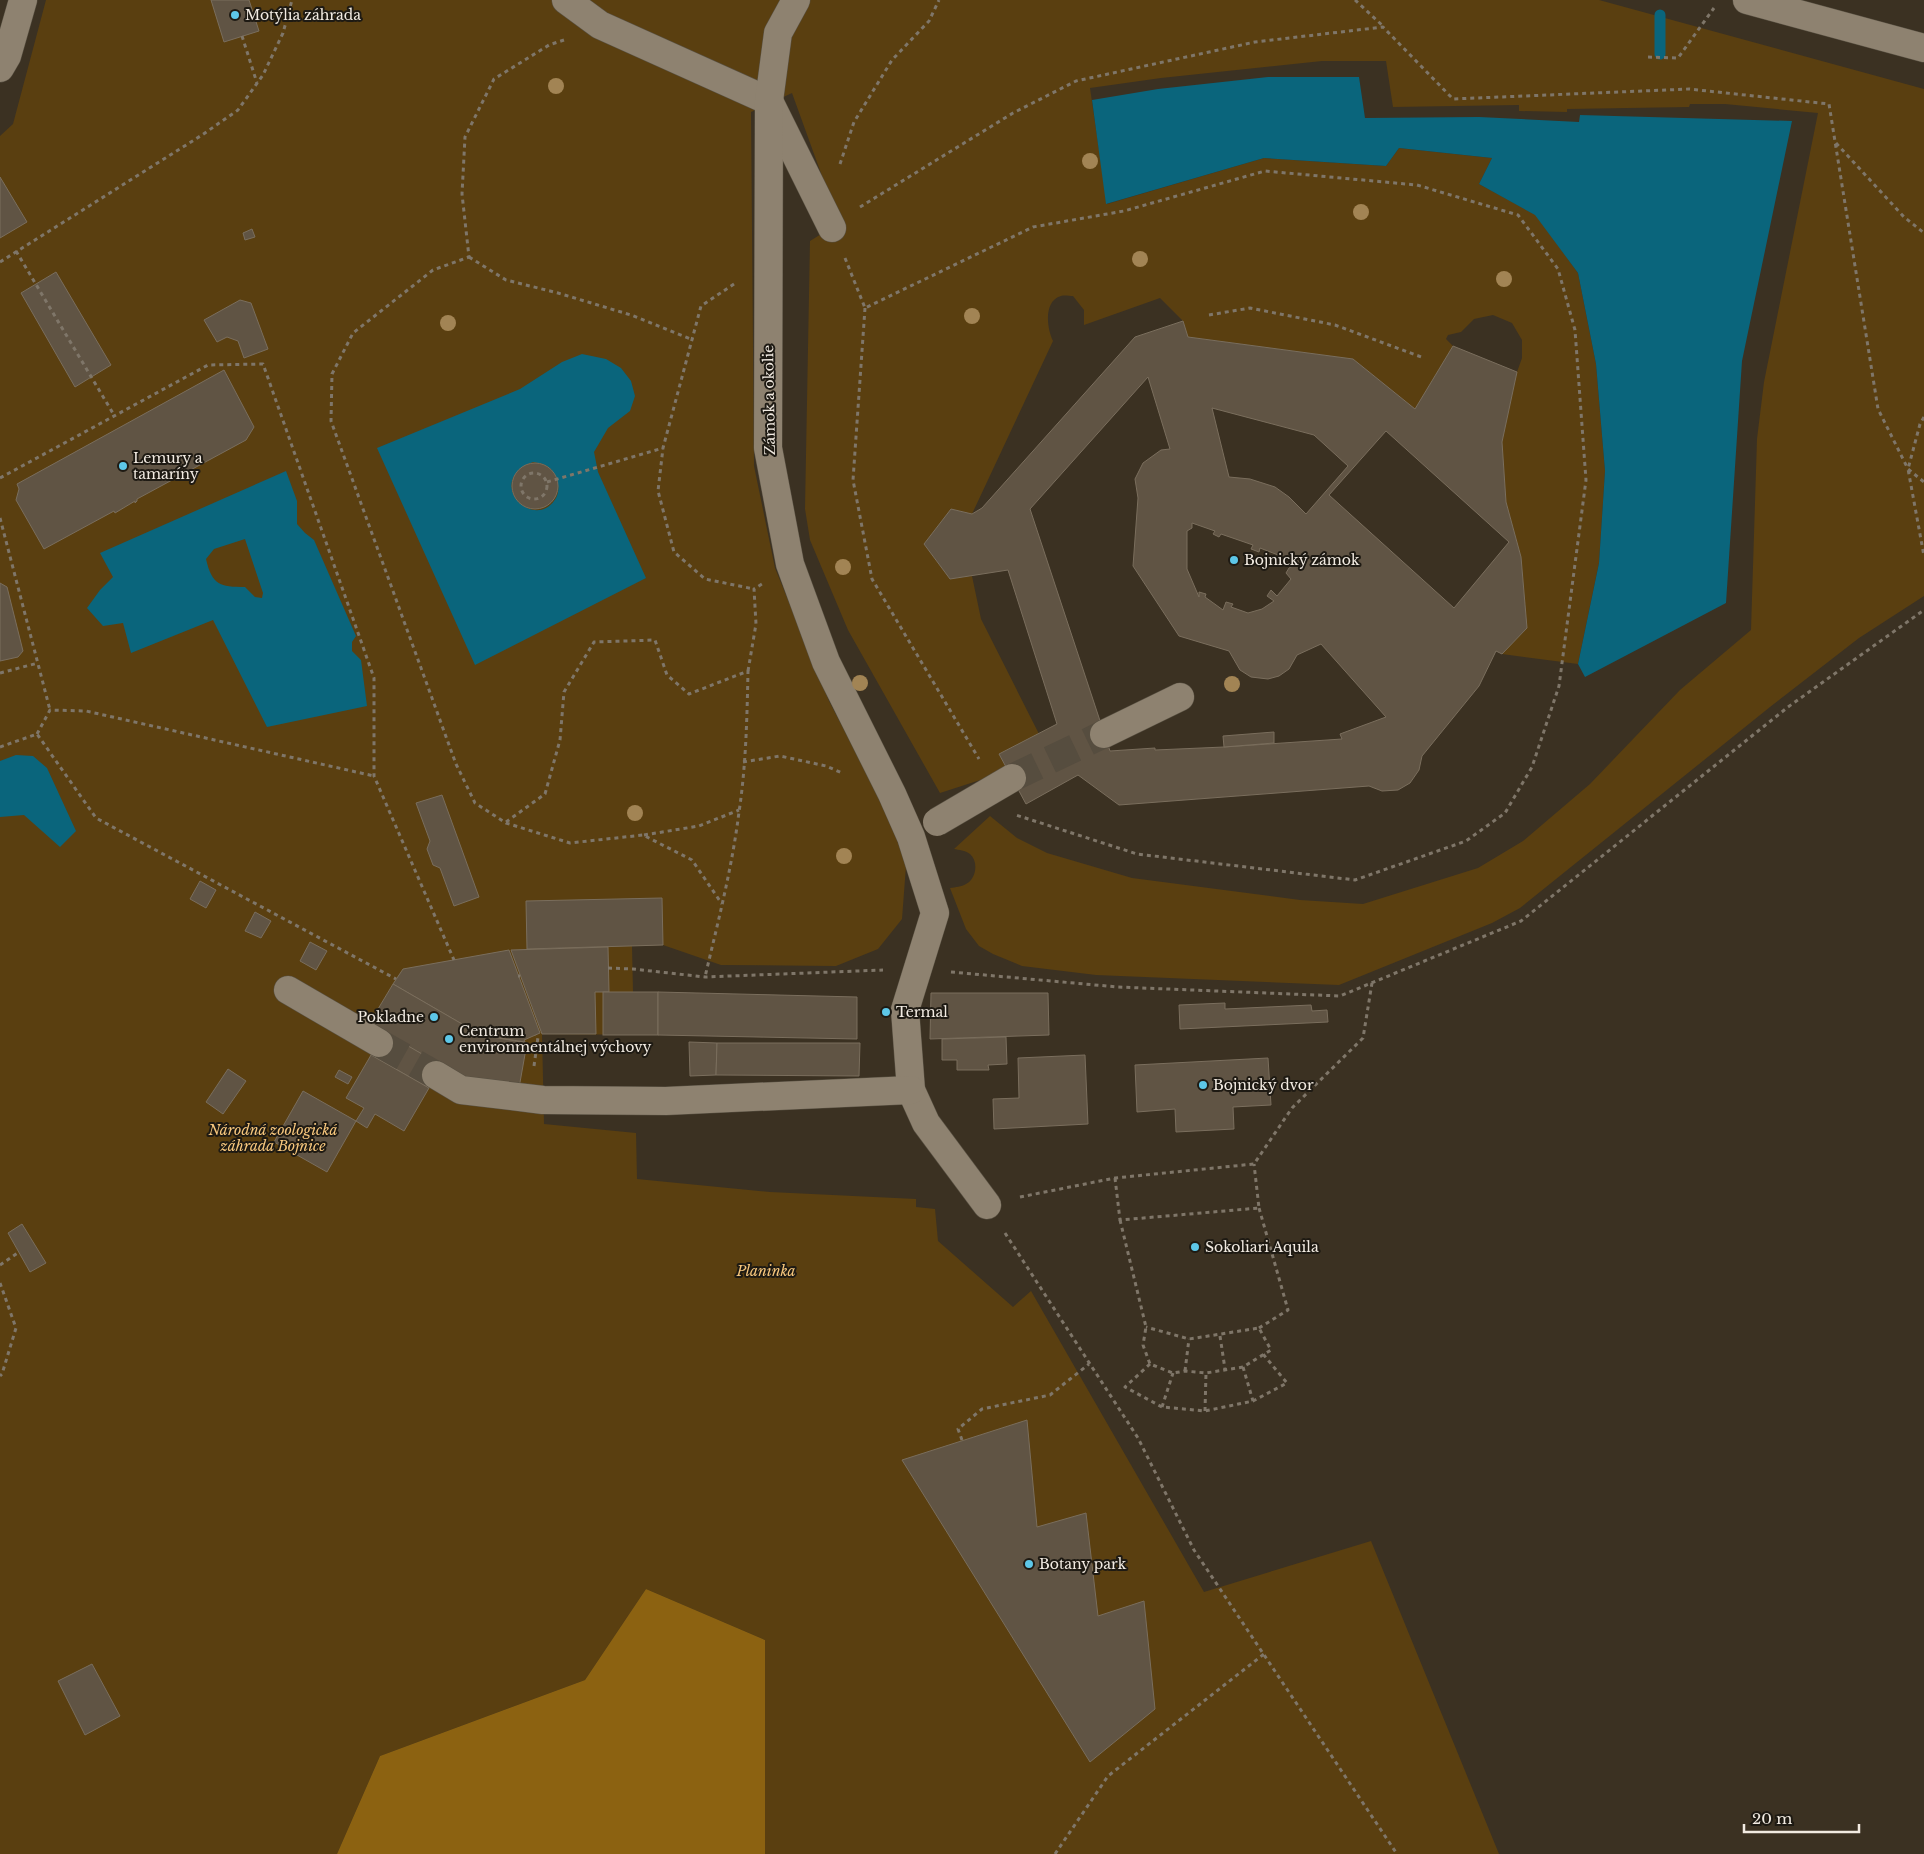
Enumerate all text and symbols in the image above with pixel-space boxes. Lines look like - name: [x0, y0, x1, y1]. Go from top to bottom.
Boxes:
- place label: Motýlia záhrada: [245, 6, 361, 24]
- marker: Motýlia záhrada: [229, 9, 241, 21]
- street label: Zámok a okolie: [759, 345, 779, 455]
- place label: Lemury a tamaríny: [133, 449, 203, 483]
- marker: Lemury a tamaríny: [117, 460, 129, 472]
- place label: Bojnický zámok: [1244, 551, 1360, 569]
- marker: Bojnický zámok: [1228, 554, 1240, 566]
- place label: Termal: [896, 1003, 948, 1021]
- marker: Termal: [880, 1006, 892, 1018]
- place label: Pokladne: [358, 1008, 424, 1026]
- marker: Pokladne: [428, 1011, 440, 1023]
- place label: Centrum environmentálnej výchovy: [459, 1022, 652, 1056]
- marker: Centrum environmentálnej výchovy: [443, 1033, 455, 1045]
- place label: Bojnický dvor: [1213, 1076, 1314, 1094]
- marker: Bojnický dvor: [1197, 1079, 1209, 1091]
- park label: Národná zoologická záhrada Bojnice: [208, 1121, 337, 1155]
- place label: Sokoliari Aquila: [1205, 1238, 1319, 1256]
- marker: Sokoliari Aquila: [1189, 1241, 1201, 1253]
- park label: Planinka: [735, 1262, 796, 1280]
- place label: Botany park: [1039, 1555, 1127, 1573]
- marker: Botany park: [1023, 1558, 1035, 1570]
- scale bar: [1744, 1802, 1859, 1834]
- text: 20 m: [1752, 1809, 1792, 1828]

